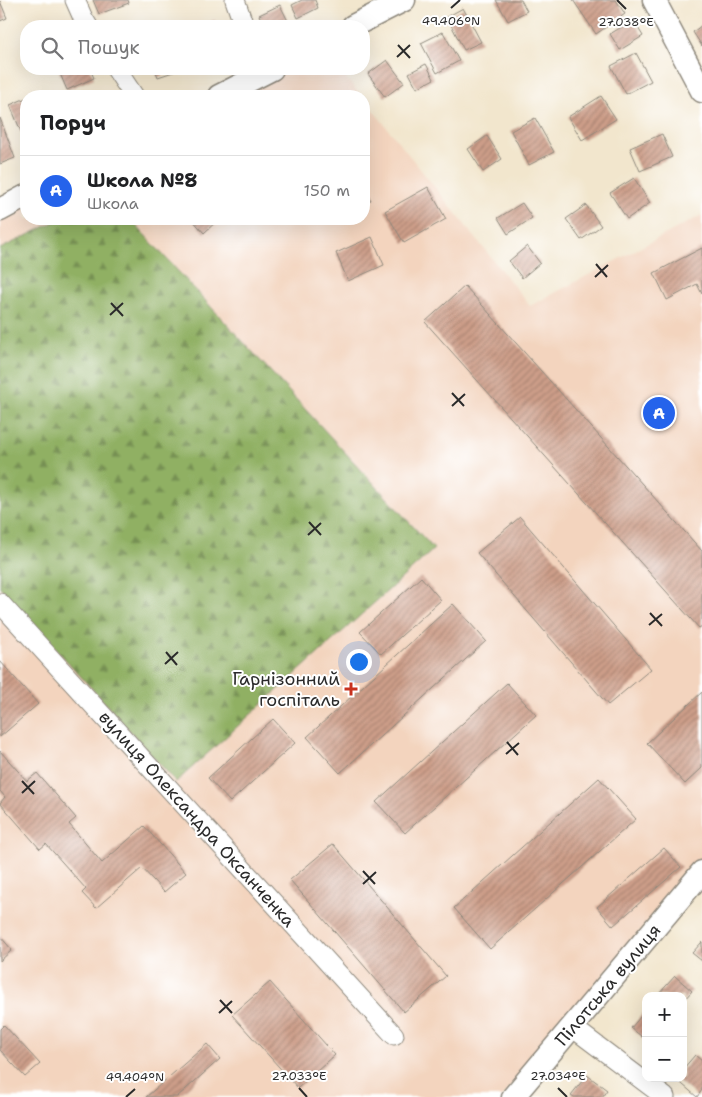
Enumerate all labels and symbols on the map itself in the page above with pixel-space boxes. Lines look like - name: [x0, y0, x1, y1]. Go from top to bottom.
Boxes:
- text: 49.406°N: [422, 13, 480, 29]
- text: 27.038°E: [598, 14, 654, 30]
- pin: A: [643, 394, 675, 432]
- your location: [346, 649, 372, 675]
- place label: Гарнізонний госпіталь: [232, 667, 340, 712]
- marker: Гарнізонний госпіталь: [344, 682, 358, 696]
- street label: вулиця Олександра Оксанченка: [93, 706, 301, 932]
- street label: Пілотська вулиця: [550, 919, 666, 1051]
- text: 27.033°E: [271, 1068, 327, 1084]
- text: 27.034°E: [530, 1068, 586, 1084]
- text: 49.404°N: [106, 1069, 164, 1085]

